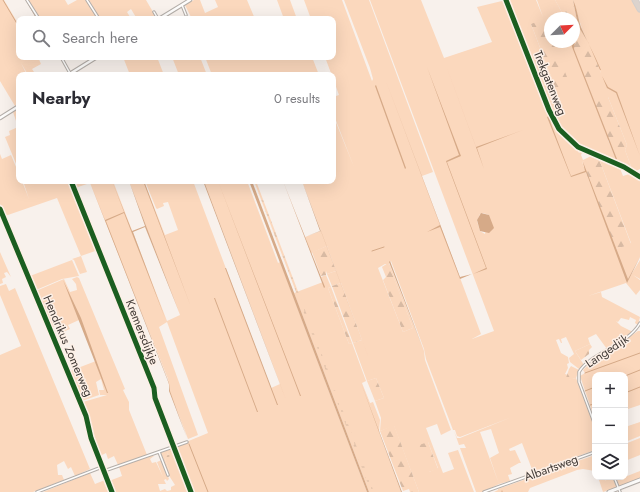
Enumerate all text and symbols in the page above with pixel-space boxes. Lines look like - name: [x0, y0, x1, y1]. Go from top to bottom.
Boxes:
- north arrow: [544, 12, 580, 48]
- search box: [16, 16, 336, 60]
- icon: search: [30, 27, 52, 49]
- text: Search here: [62, 27, 138, 49]
- street label: Trekgatenweg: [529, 48, 571, 118]
- text: Nearby: [32, 86, 90, 110]
- text: 0 results: [274, 89, 320, 108]
- street label: Hendrikus Zomerweg: [38, 292, 98, 400]
- street label: Kremersdijkje: [121, 297, 163, 367]
- street label: Langedijk: [582, 330, 633, 372]
- map controls: [592, 372, 628, 480]
- button: +: [592, 372, 628, 408]
- button: −: [592, 408, 628, 444]
- button: layers: [592, 444, 628, 480]
- street label: Albartsweg: [522, 450, 580, 486]

